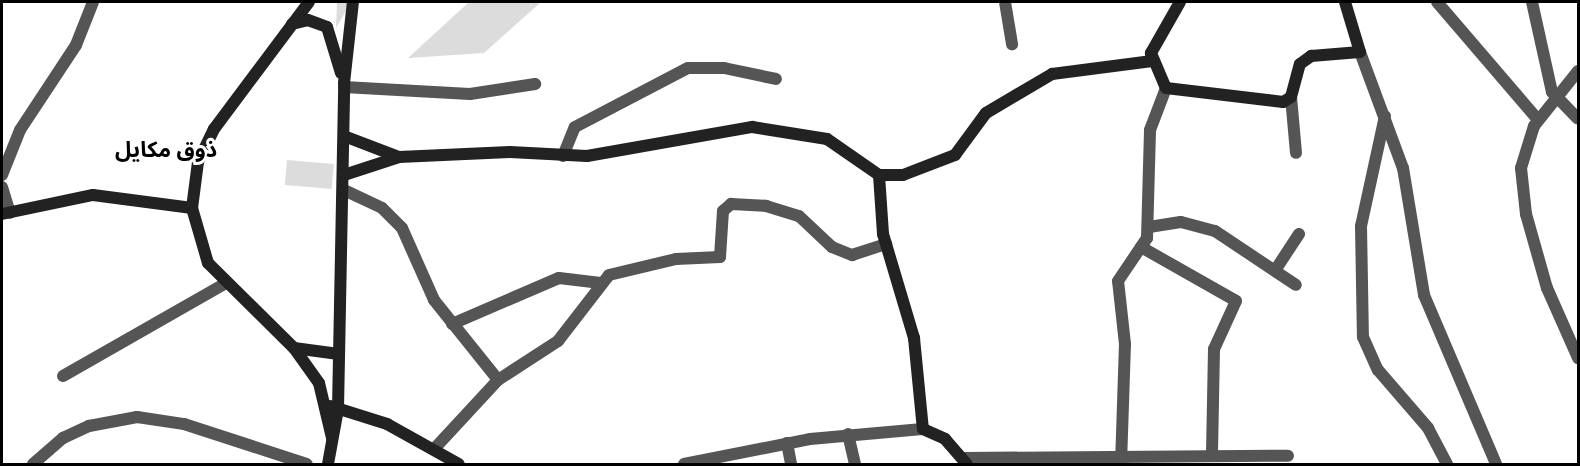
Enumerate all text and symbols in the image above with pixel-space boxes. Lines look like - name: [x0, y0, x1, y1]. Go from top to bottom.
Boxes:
- district label: ذوق مكايل: [115, 137, 217, 163]

